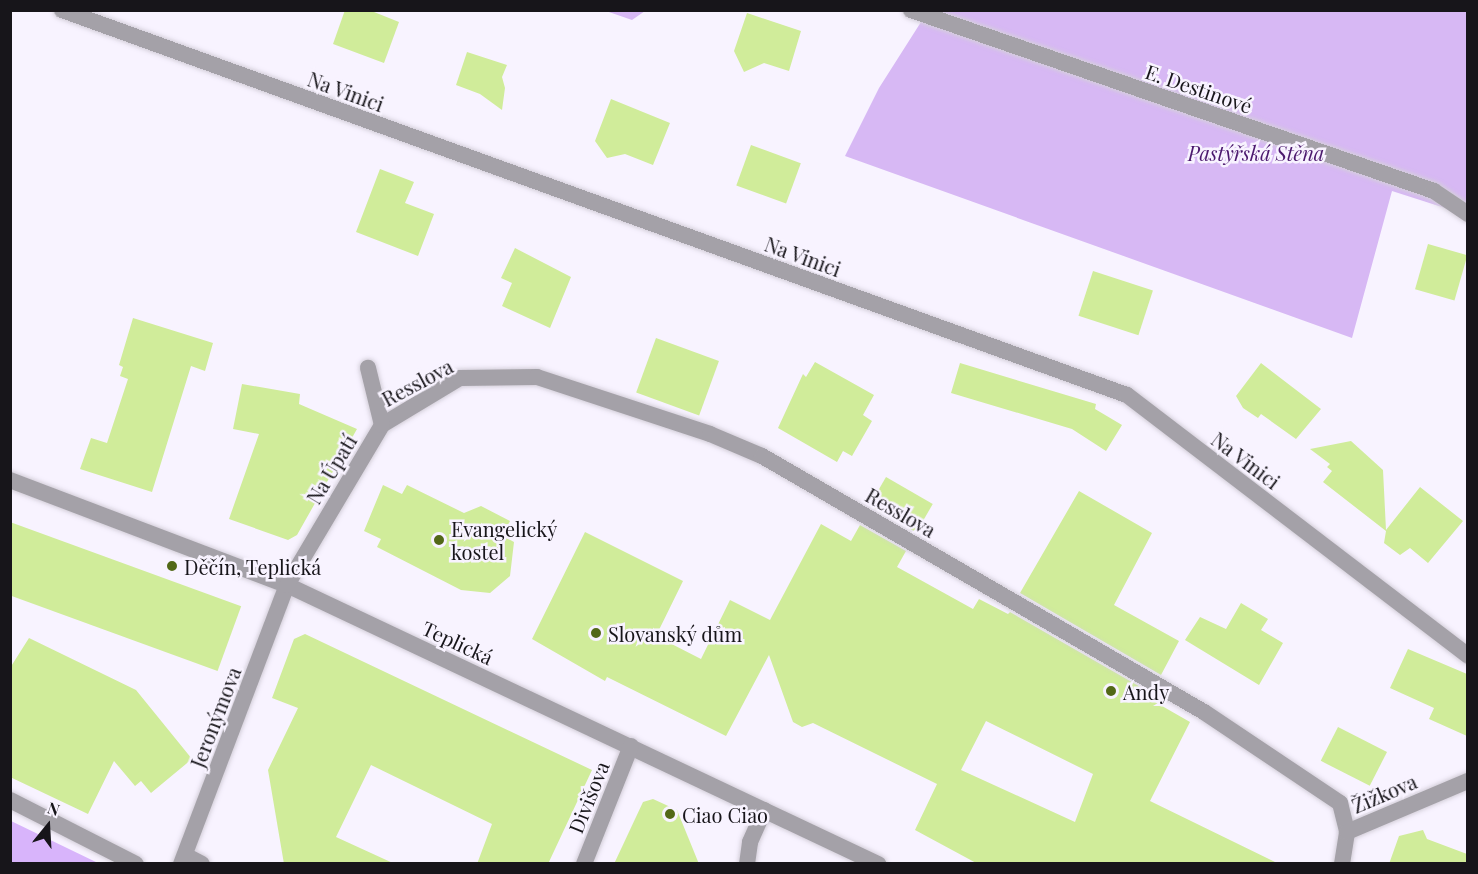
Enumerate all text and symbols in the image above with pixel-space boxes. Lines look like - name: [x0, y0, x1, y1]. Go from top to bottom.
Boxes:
- street label: E. Destinové: [1143, 59, 1255, 117]
- street label: Na Vinici: [304, 66, 388, 116]
- park label: Pastýřská Stěna: [1188, 140, 1324, 164]
- street label: Na Vinici: [761, 231, 845, 281]
- street label: Resslova: [377, 353, 457, 411]
- street label: Na Vinici: [1207, 426, 1285, 494]
- street label: Na Úpatí: [301, 430, 361, 508]
- street label: Resslova: [862, 482, 940, 542]
- place label: Evangelický kostel: [451, 516, 557, 563]
- marker: Evangelický kostel: [432, 533, 446, 547]
- place label: Děčín, Teplická: [184, 554, 322, 578]
- marker: Děčín, Teplická: [165, 559, 179, 573]
- street label: Teplická: [419, 615, 497, 669]
- place label: Slovanský dům: [608, 621, 743, 645]
- marker: Slovanský dům: [589, 626, 603, 640]
- street label: Jeronýmova: [185, 663, 245, 771]
- place label: Andy: [1123, 679, 1169, 703]
- marker: Andy: [1104, 684, 1118, 698]
- street label: Divišova: [563, 758, 613, 836]
- street label: Žižkova: [1348, 769, 1420, 817]
- north arrow: [18, 796, 78, 856]
- text: N: [45, 797, 62, 820]
- place label: Ciao Ciao: [682, 802, 768, 826]
- marker: Ciao Ciao: [663, 807, 677, 821]

